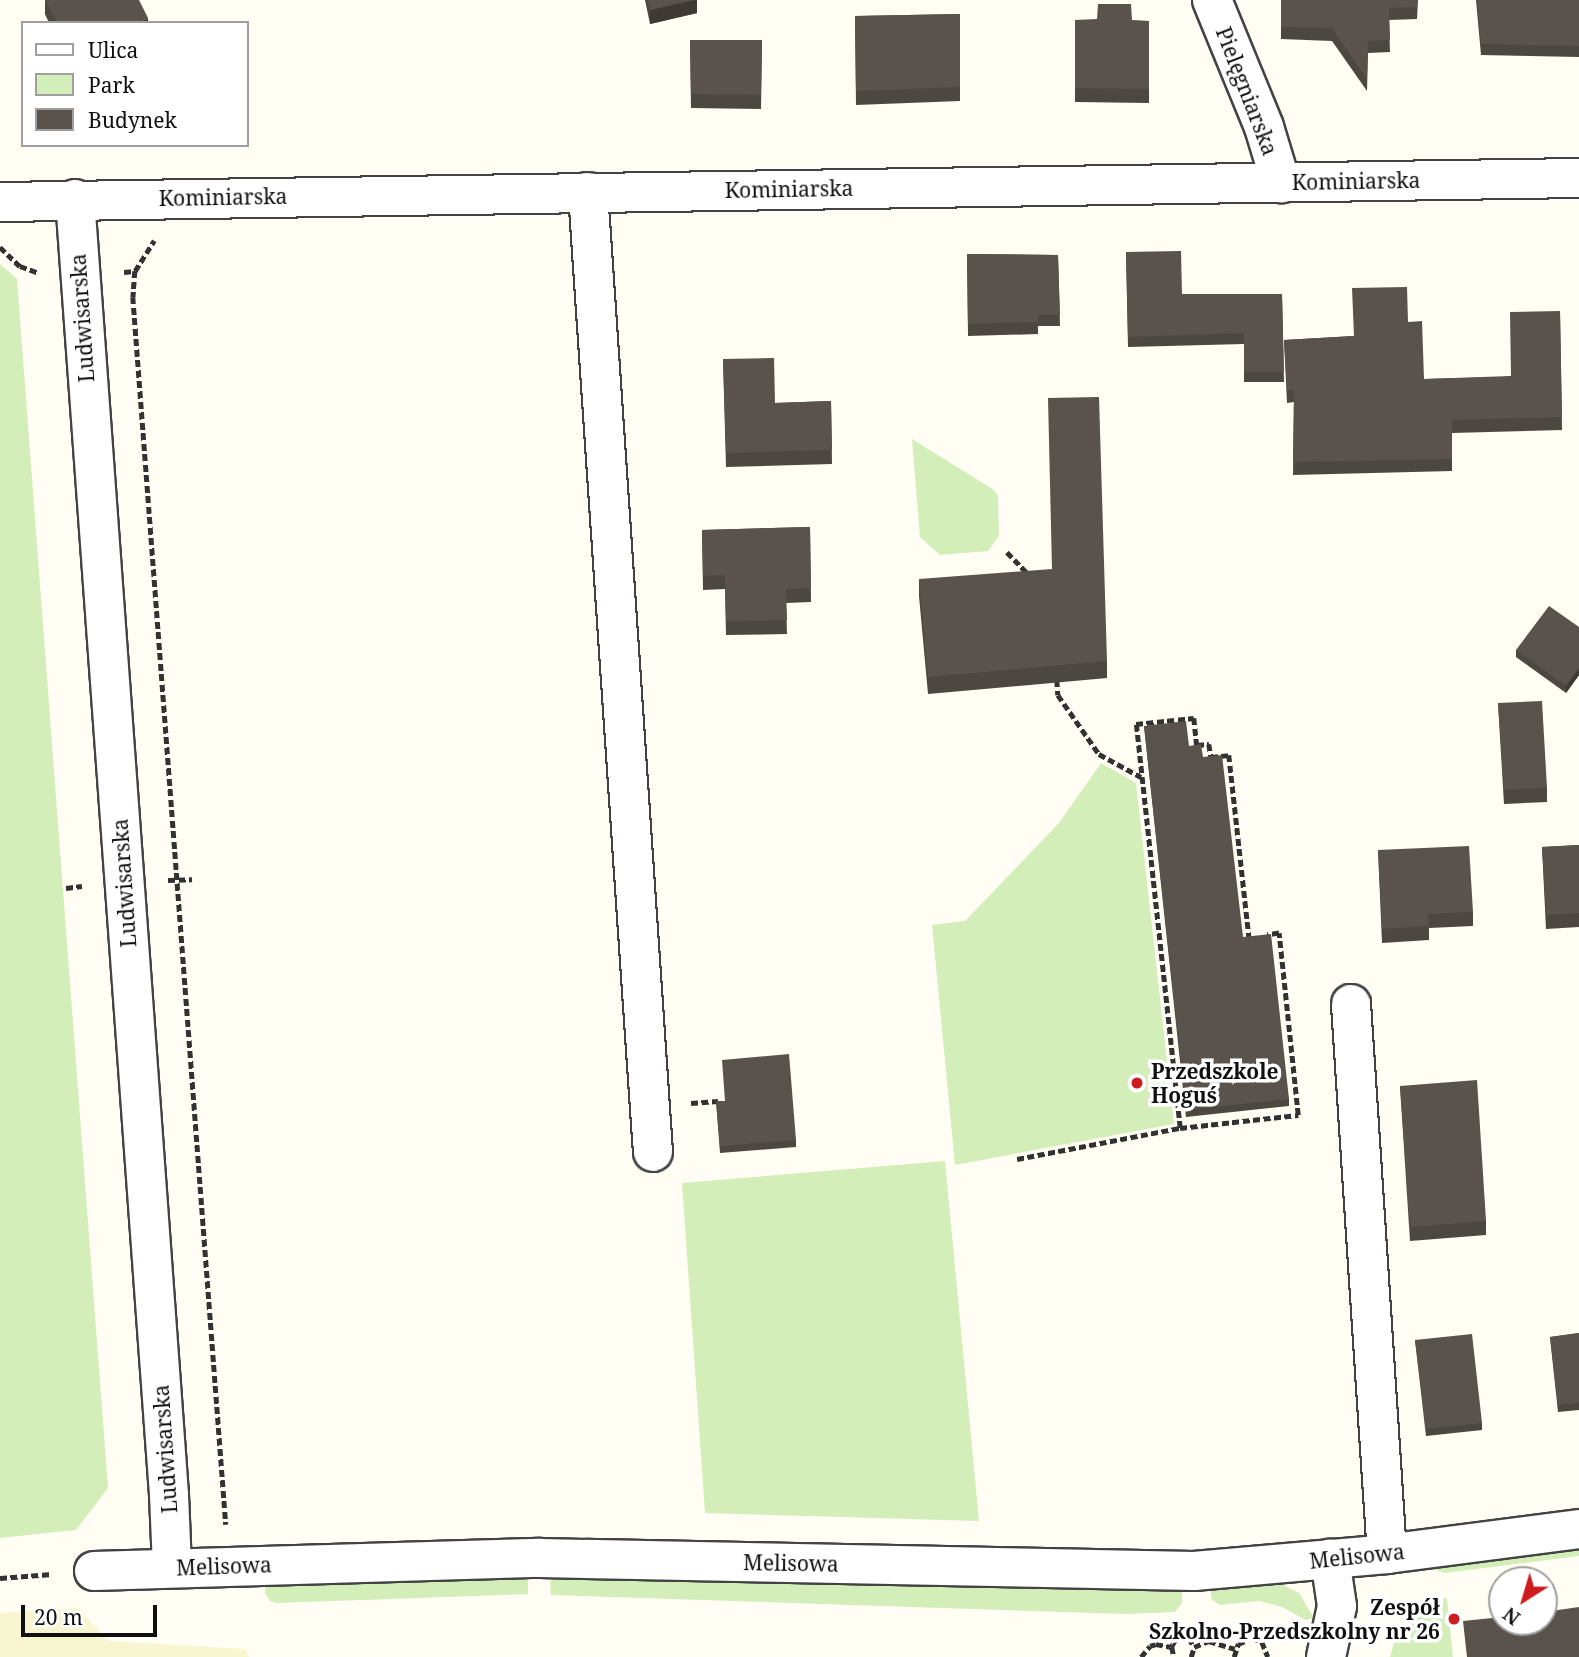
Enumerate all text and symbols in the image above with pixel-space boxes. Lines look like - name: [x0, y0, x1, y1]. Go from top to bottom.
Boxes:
- legend: [21, 21, 248, 147]
- street label: Pielęgniarska: [1211, 23, 1283, 159]
- text: Ulica: [88, 36, 138, 64]
- text: Park: [88, 71, 135, 99]
- text: Budynek: [88, 106, 177, 134]
- street label: Kominiarska: [1292, 167, 1420, 195]
- street label: Kominiarska: [725, 175, 853, 203]
- street label: Kominiarska: [159, 183, 287, 211]
- street label: Ludwisarska: [65, 253, 99, 383]
- street label: Ludwisarska: [107, 818, 141, 948]
- place label: Przedszkole Hoguś: [1151, 1058, 1279, 1108]
- marker: Przedszkole Hoguś: [1129, 1075, 1145, 1091]
- street label: Ludwisarska: [148, 1384, 182, 1514]
- street label: Melisowa: [1308, 1538, 1406, 1574]
- street label: Melisowa: [743, 1550, 839, 1576]
- street label: Melisowa: [176, 1552, 272, 1580]
- north arrow: [1488, 1566, 1558, 1636]
- scale bar: [24, 1590, 161, 1634]
- place label: Zespół Szkolno-Przedszkolny nr 26: [1149, 1594, 1440, 1644]
- text: N: [1498, 1601, 1525, 1631]
- text: 20 m: [34, 1603, 83, 1631]
- marker: Zespół Szkolno-Przedszkolny nr 26: [1446, 1611, 1462, 1627]

